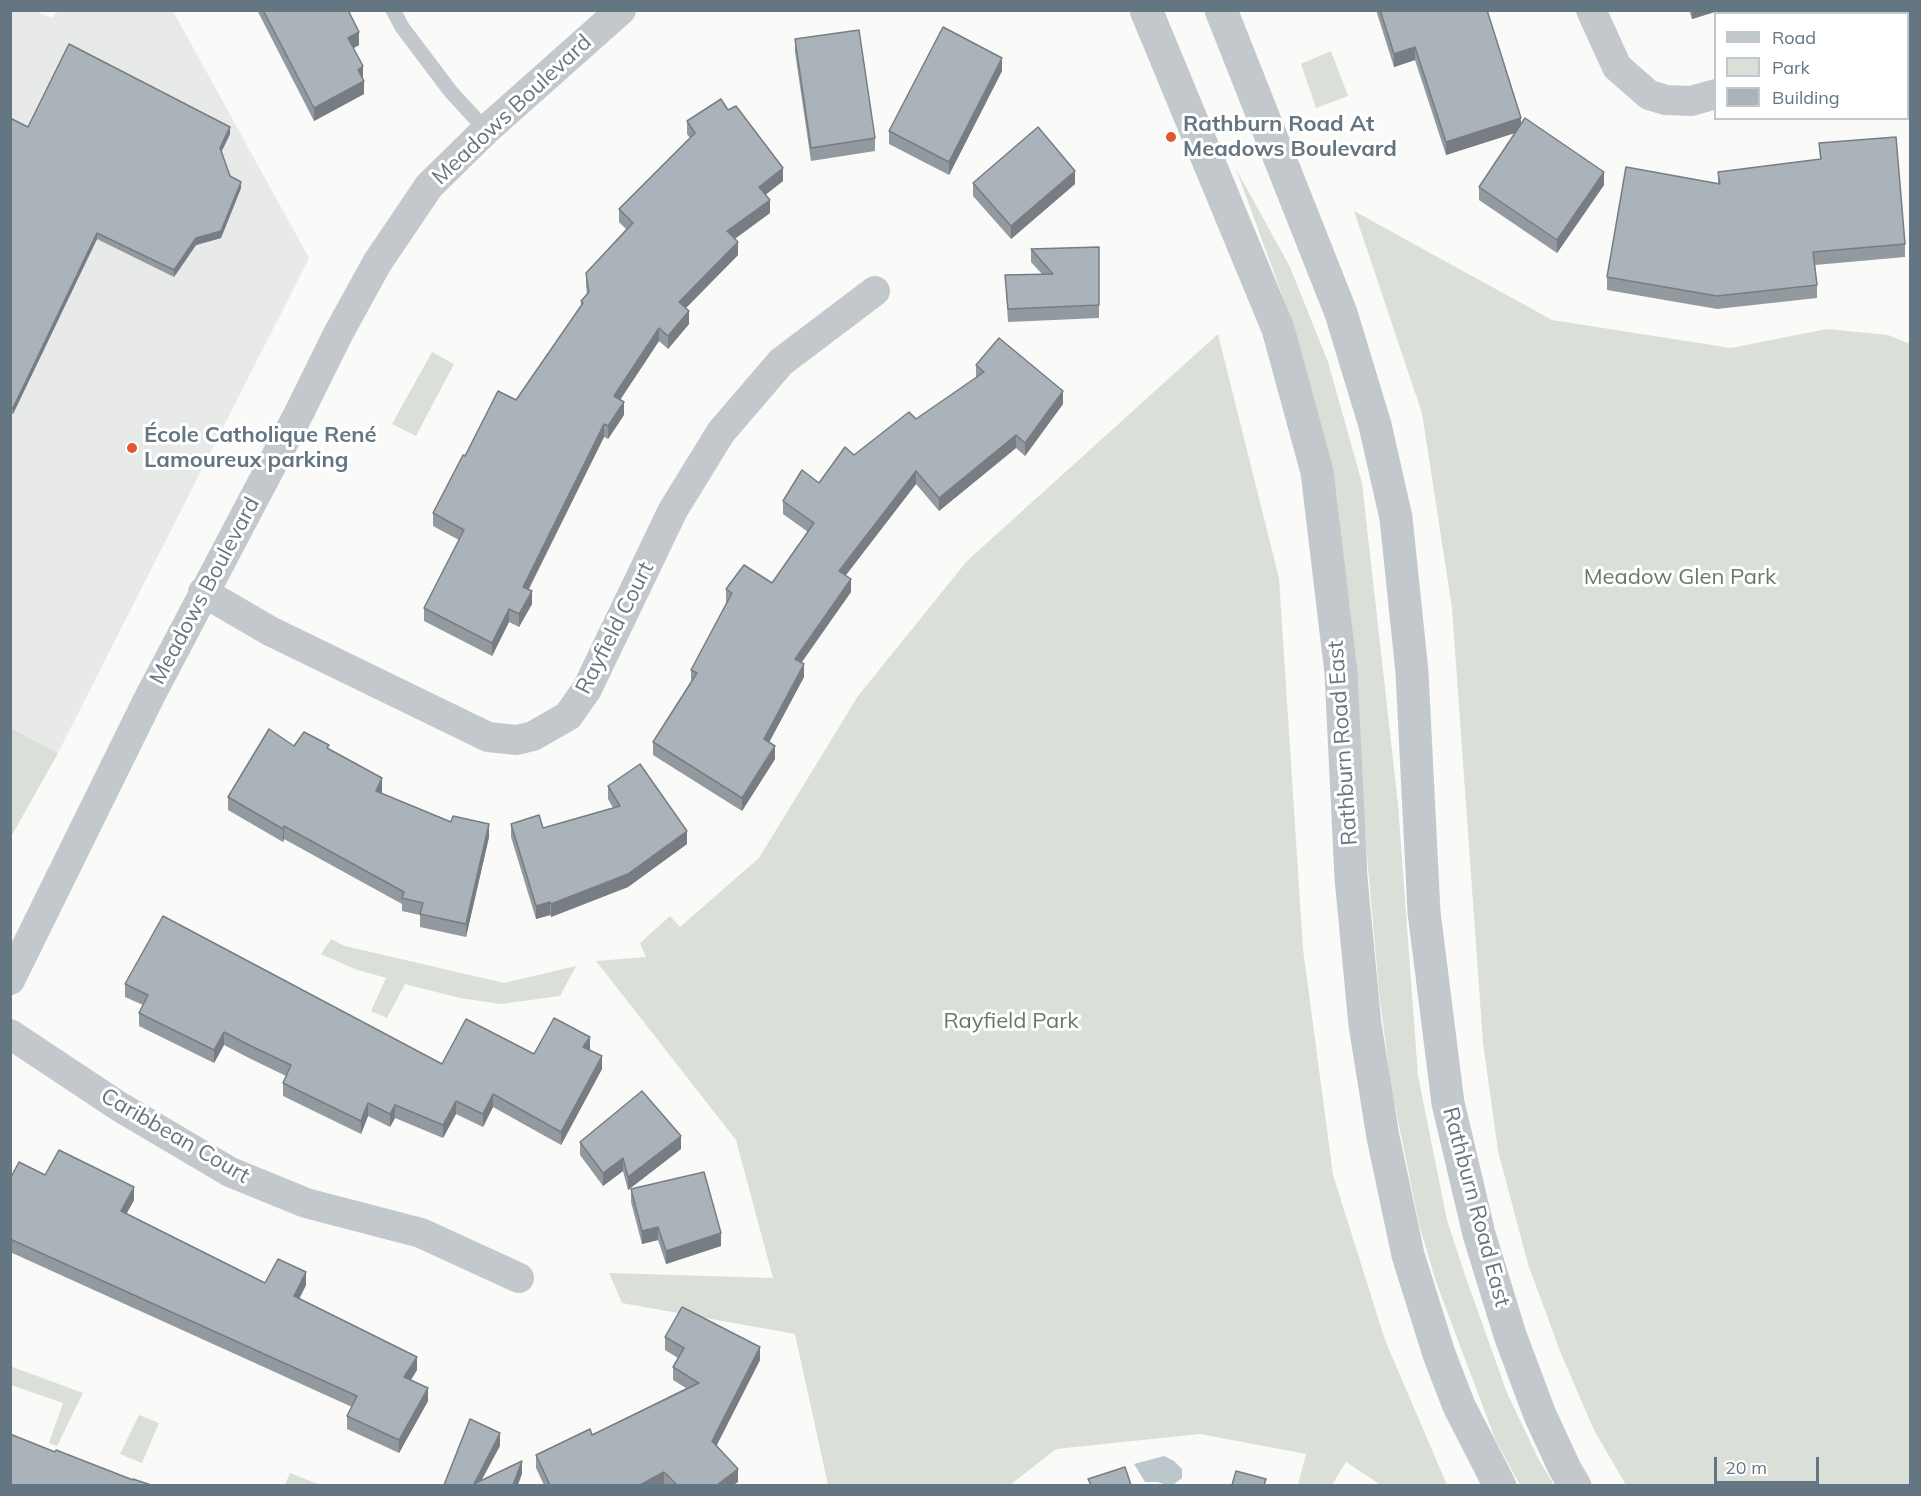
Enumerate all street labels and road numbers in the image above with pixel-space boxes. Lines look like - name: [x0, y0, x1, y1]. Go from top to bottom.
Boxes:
- street label: Meadows Boulevard: [427, 29, 597, 191]
- street label: Meadows Boulevard: [144, 493, 266, 689]
- street label: Rayfield Court: [570, 558, 660, 698]
- street label: Rathburn Road East: [1323, 640, 1363, 846]
- street label: Caribbean Court: [96, 1083, 254, 1189]
- street label: Rathburn Road East: [1437, 1104, 1515, 1310]

